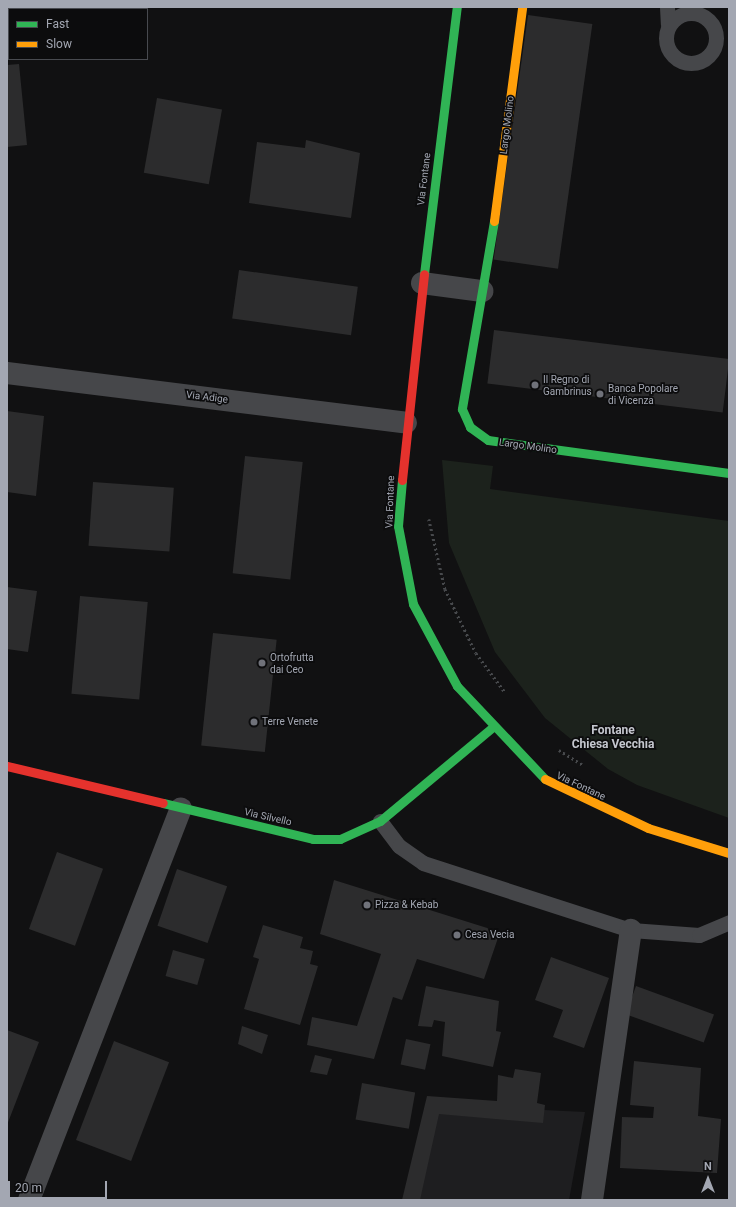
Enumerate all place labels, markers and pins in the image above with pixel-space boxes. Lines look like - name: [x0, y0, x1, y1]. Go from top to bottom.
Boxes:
- place label: Il Regno di Gambrinus: [543, 373, 592, 396]
- marker: Il Regno di Gambrinus: [530, 380, 540, 390]
- place label: Banca Popolare di Vicenza: [608, 382, 678, 406]
- marker: Banca Popolare di Vicenza: [595, 389, 605, 399]
- place label: Ortofrutta dai Ceo: [270, 651, 314, 674]
- marker: Ortofrutta dai Ceo: [257, 658, 267, 668]
- place label: Terre Venete: [262, 716, 318, 728]
- marker: Terre Venete: [249, 717, 259, 727]
- place label: Pizza & Kebab: [375, 899, 438, 911]
- marker: Pizza & Kebab: [362, 900, 372, 910]
- place label: Cesa Vecia: [465, 929, 514, 941]
- marker: Cesa Vecia: [452, 930, 462, 940]

